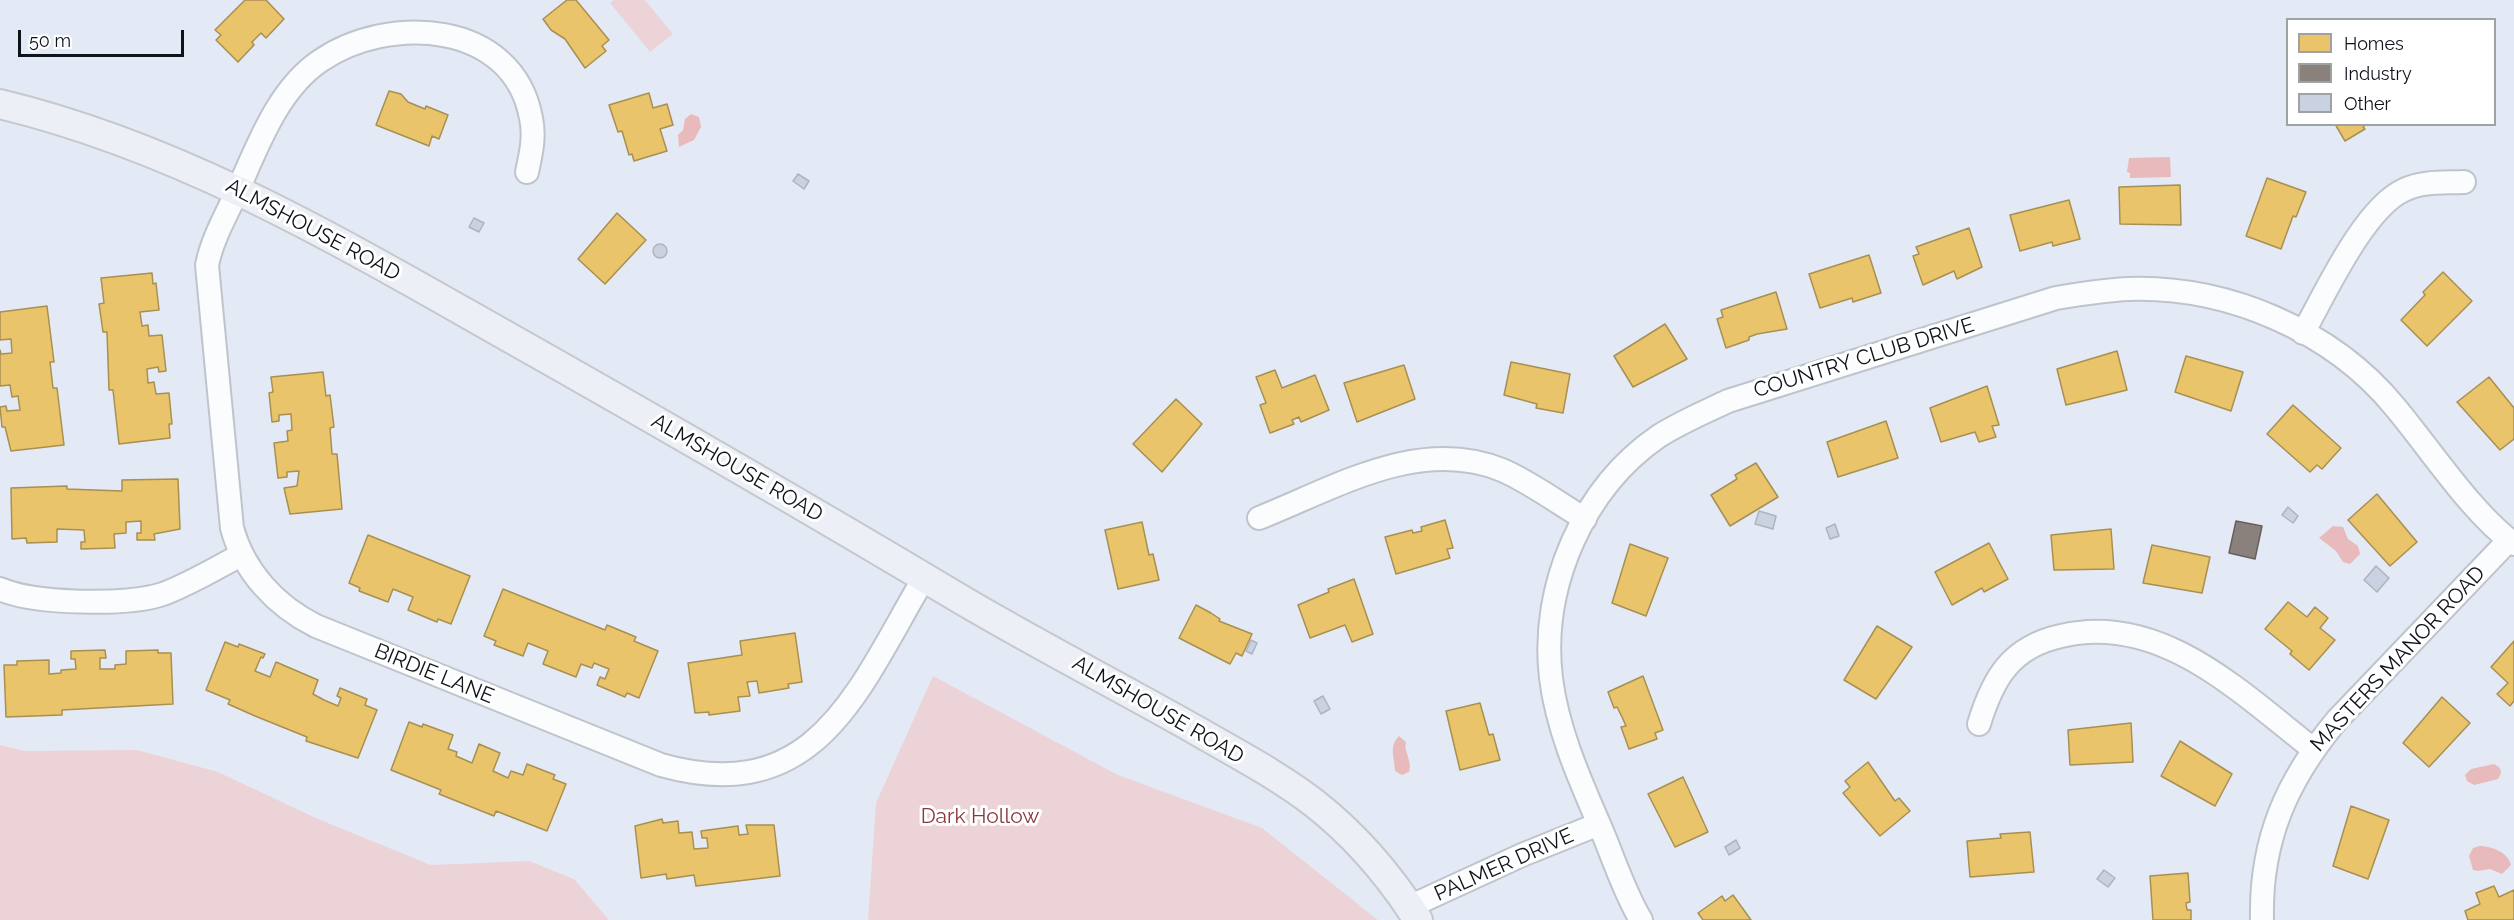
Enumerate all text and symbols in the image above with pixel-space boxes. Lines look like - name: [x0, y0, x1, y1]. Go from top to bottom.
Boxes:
- scale bar: [21, 18, 188, 56]
- legend: [2286, 18, 2496, 126]
- text: 50 m: [29, 30, 71, 51]
- text: Homes: [2344, 33, 2404, 54]
- text: Industry: [2344, 63, 2412, 84]
- text: Other: [2344, 93, 2391, 114]
- street label: ALMSHOUSE ROAD: [222, 173, 404, 287]
- street label: COUNTRY CLUB DRIVE: [1751, 312, 1977, 404]
- street label: ALMSHOUSE ROAD: [647, 409, 827, 527]
- street label: MASTERS MANOR ROAD: [2305, 561, 2491, 757]
- street label: BIRDIE LANE: [371, 639, 497, 709]
- street label: ALMSHOUSE ROAD: [1068, 651, 1248, 769]
- park label: Dark Hollow: [921, 804, 1039, 830]
- street label: PALMER DRIVE: [1430, 823, 1578, 907]

